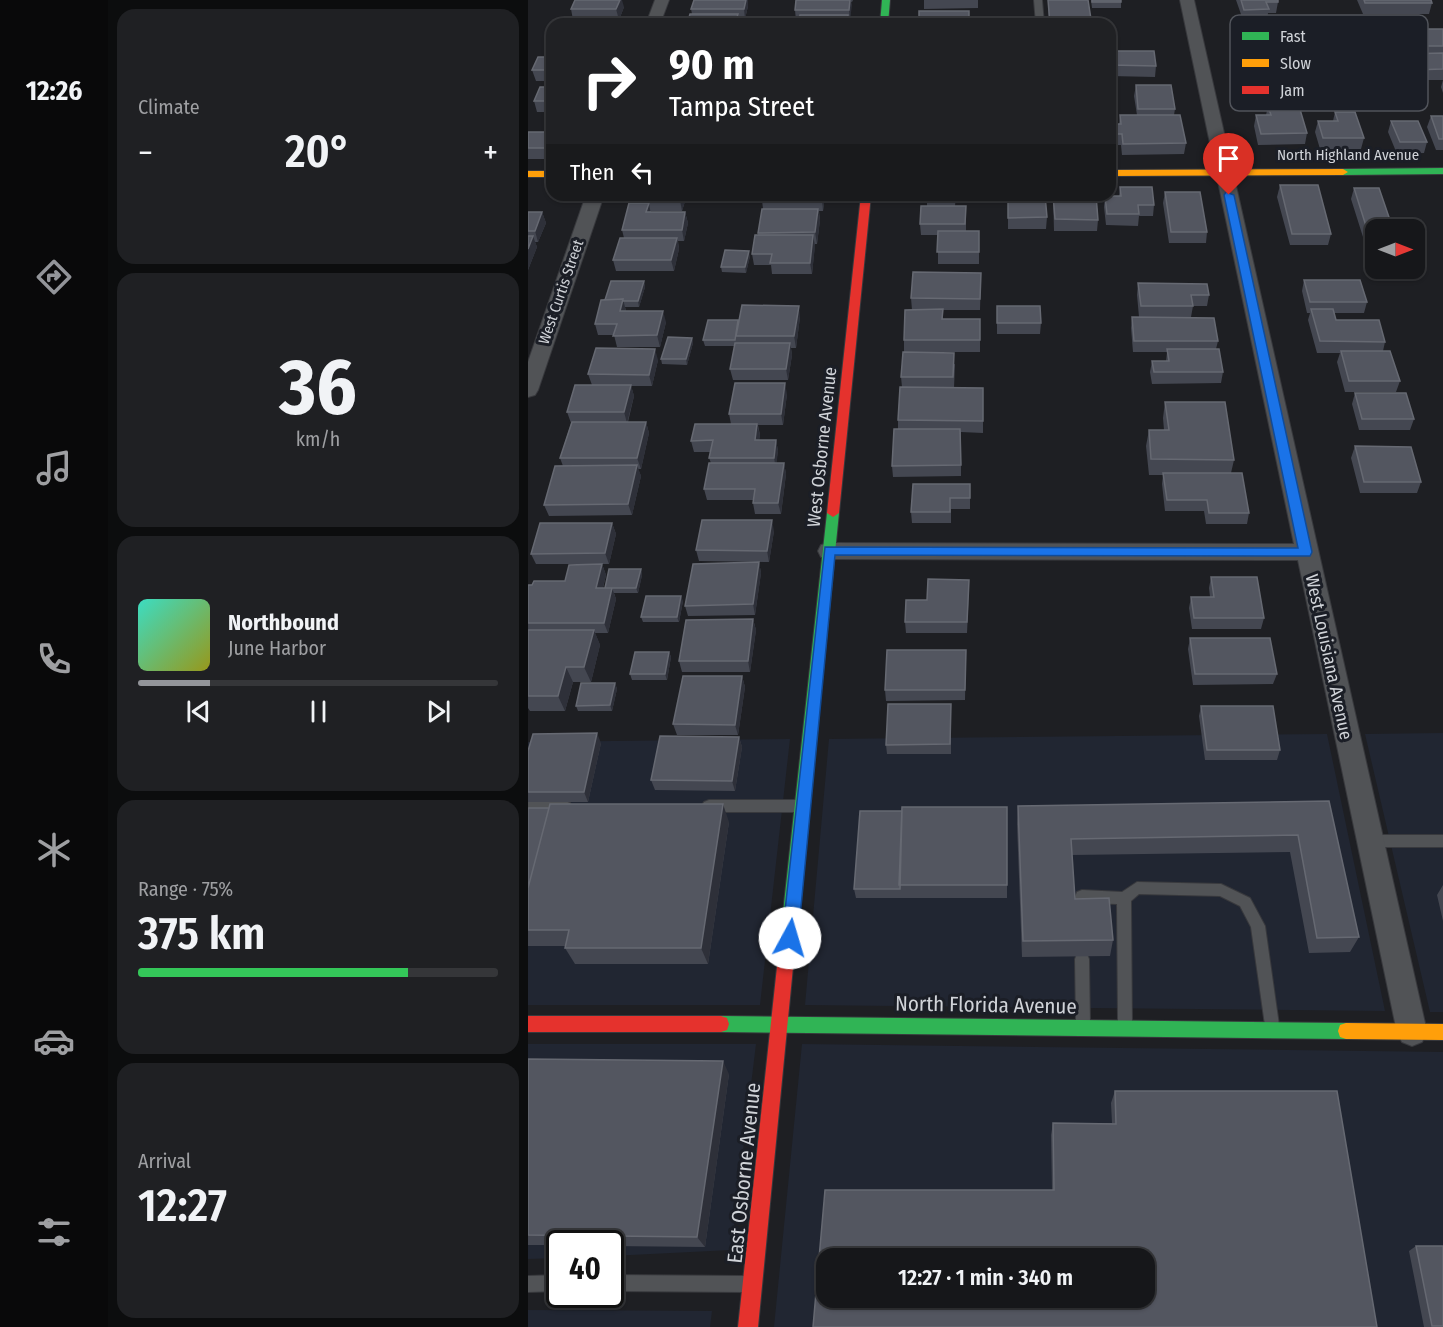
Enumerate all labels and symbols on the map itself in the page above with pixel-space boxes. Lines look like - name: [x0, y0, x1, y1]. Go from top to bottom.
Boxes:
- legend: [1230, 15, 1428, 111]
- text: Fast: [1280, 27, 1307, 46]
- text: Slow: [1280, 54, 1311, 73]
- text: Jam: [1280, 81, 1305, 100]
- pin: [1203, 133, 1254, 195]
- street label: North Highland Avenue: [1277, 146, 1419, 164]
- north arrow: [1365, 219, 1425, 279]
- street label: West Curtis Street: [535, 237, 587, 347]
- street label: West Osborne Avenue: [803, 366, 841, 528]
- street label: West Louisiana Avenue: [1301, 572, 1357, 742]
- position arrow: [758, 906, 822, 970]
- street label: North Florida Avenue: [895, 990, 1077, 1020]
- street label: East Osborne Avenue: [722, 1081, 766, 1265]
- speed limit sign: 40: [546, 1230, 624, 1308]

